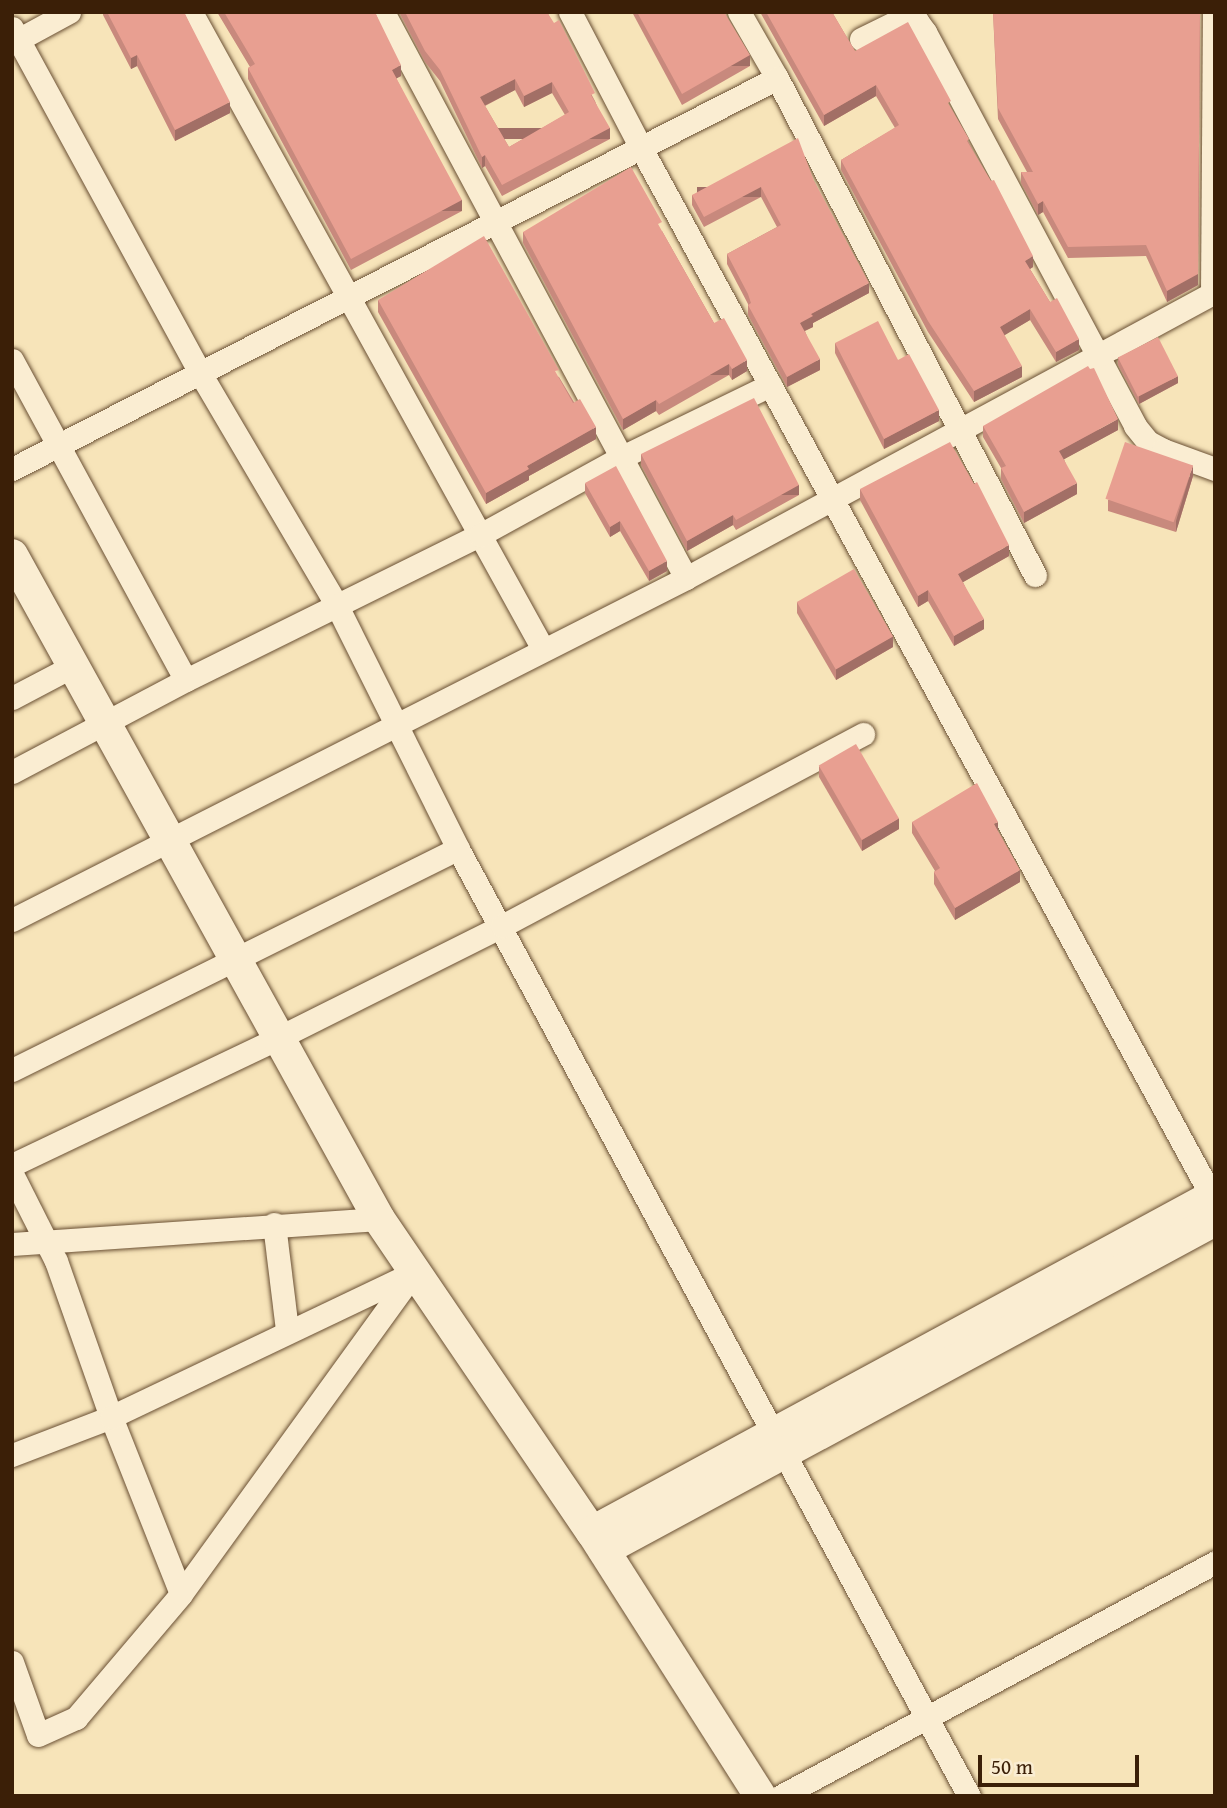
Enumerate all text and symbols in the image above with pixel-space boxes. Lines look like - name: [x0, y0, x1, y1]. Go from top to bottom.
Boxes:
- scale bar: [982, 1742, 1143, 1786]
- text: 50 m: [991, 1751, 1033, 1782]

